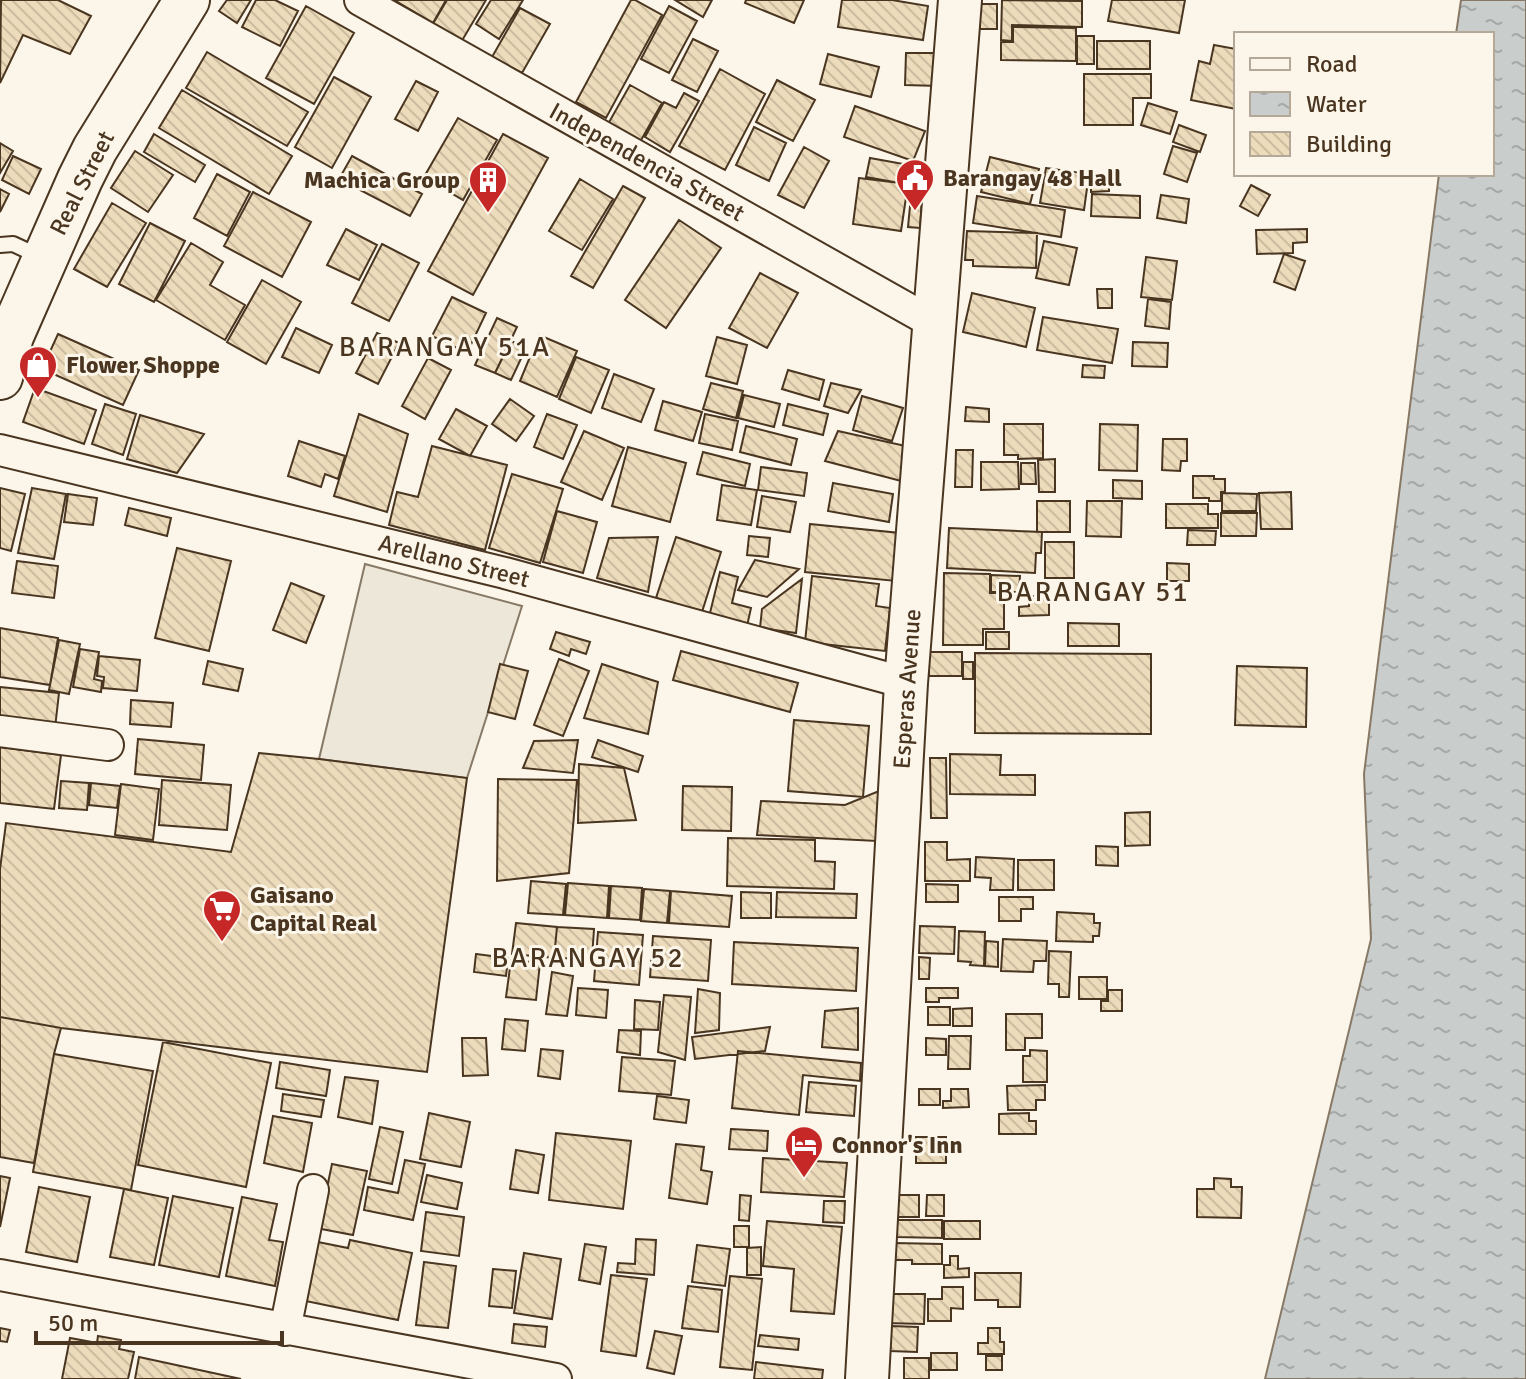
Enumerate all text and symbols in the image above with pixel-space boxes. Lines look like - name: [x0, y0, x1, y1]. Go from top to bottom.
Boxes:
- legend: [1234, 32, 1494, 176]
- text: Road: [1306, 49, 1357, 79]
- text: Water: [1306, 89, 1367, 119]
- street label: Independencia Street: [544, 96, 750, 228]
- street label: Real Street: [43, 126, 121, 240]
- text: Building: [1306, 129, 1392, 159]
- public building icon: Barangay 48 Hall: [894, 157, 936, 212]
- building icon: Machica Group: [467, 159, 509, 214]
- place label: Barangay 48 Hall: [943, 163, 1122, 193]
- place label: Machica Group: [304, 165, 460, 195]
- district label: BARANGAY 51A: [339, 330, 551, 364]
- shop icon: Flower Shoppe: [17, 344, 59, 399]
- place label: Flower Shoppe: [66, 350, 220, 380]
- street label: Arellano Street: [375, 528, 533, 594]
- district label: BARANGAY 51: [996, 575, 1190, 609]
- street label: Esperas Avenue: [886, 608, 928, 770]
- place label: Gaisano Capital Real: [250, 880, 378, 938]
- supermarket icon: Gaisano Capital Real: [201, 888, 243, 943]
- district label: BARANGAY 52: [491, 941, 685, 975]
- hotel icon: Connor's Inn: [783, 1124, 825, 1179]
- place label: Connor's Inn: [832, 1130, 963, 1160]
- scale bar: [36, 1295, 282, 1345]
- text: 50 m: [48, 1308, 98, 1338]

